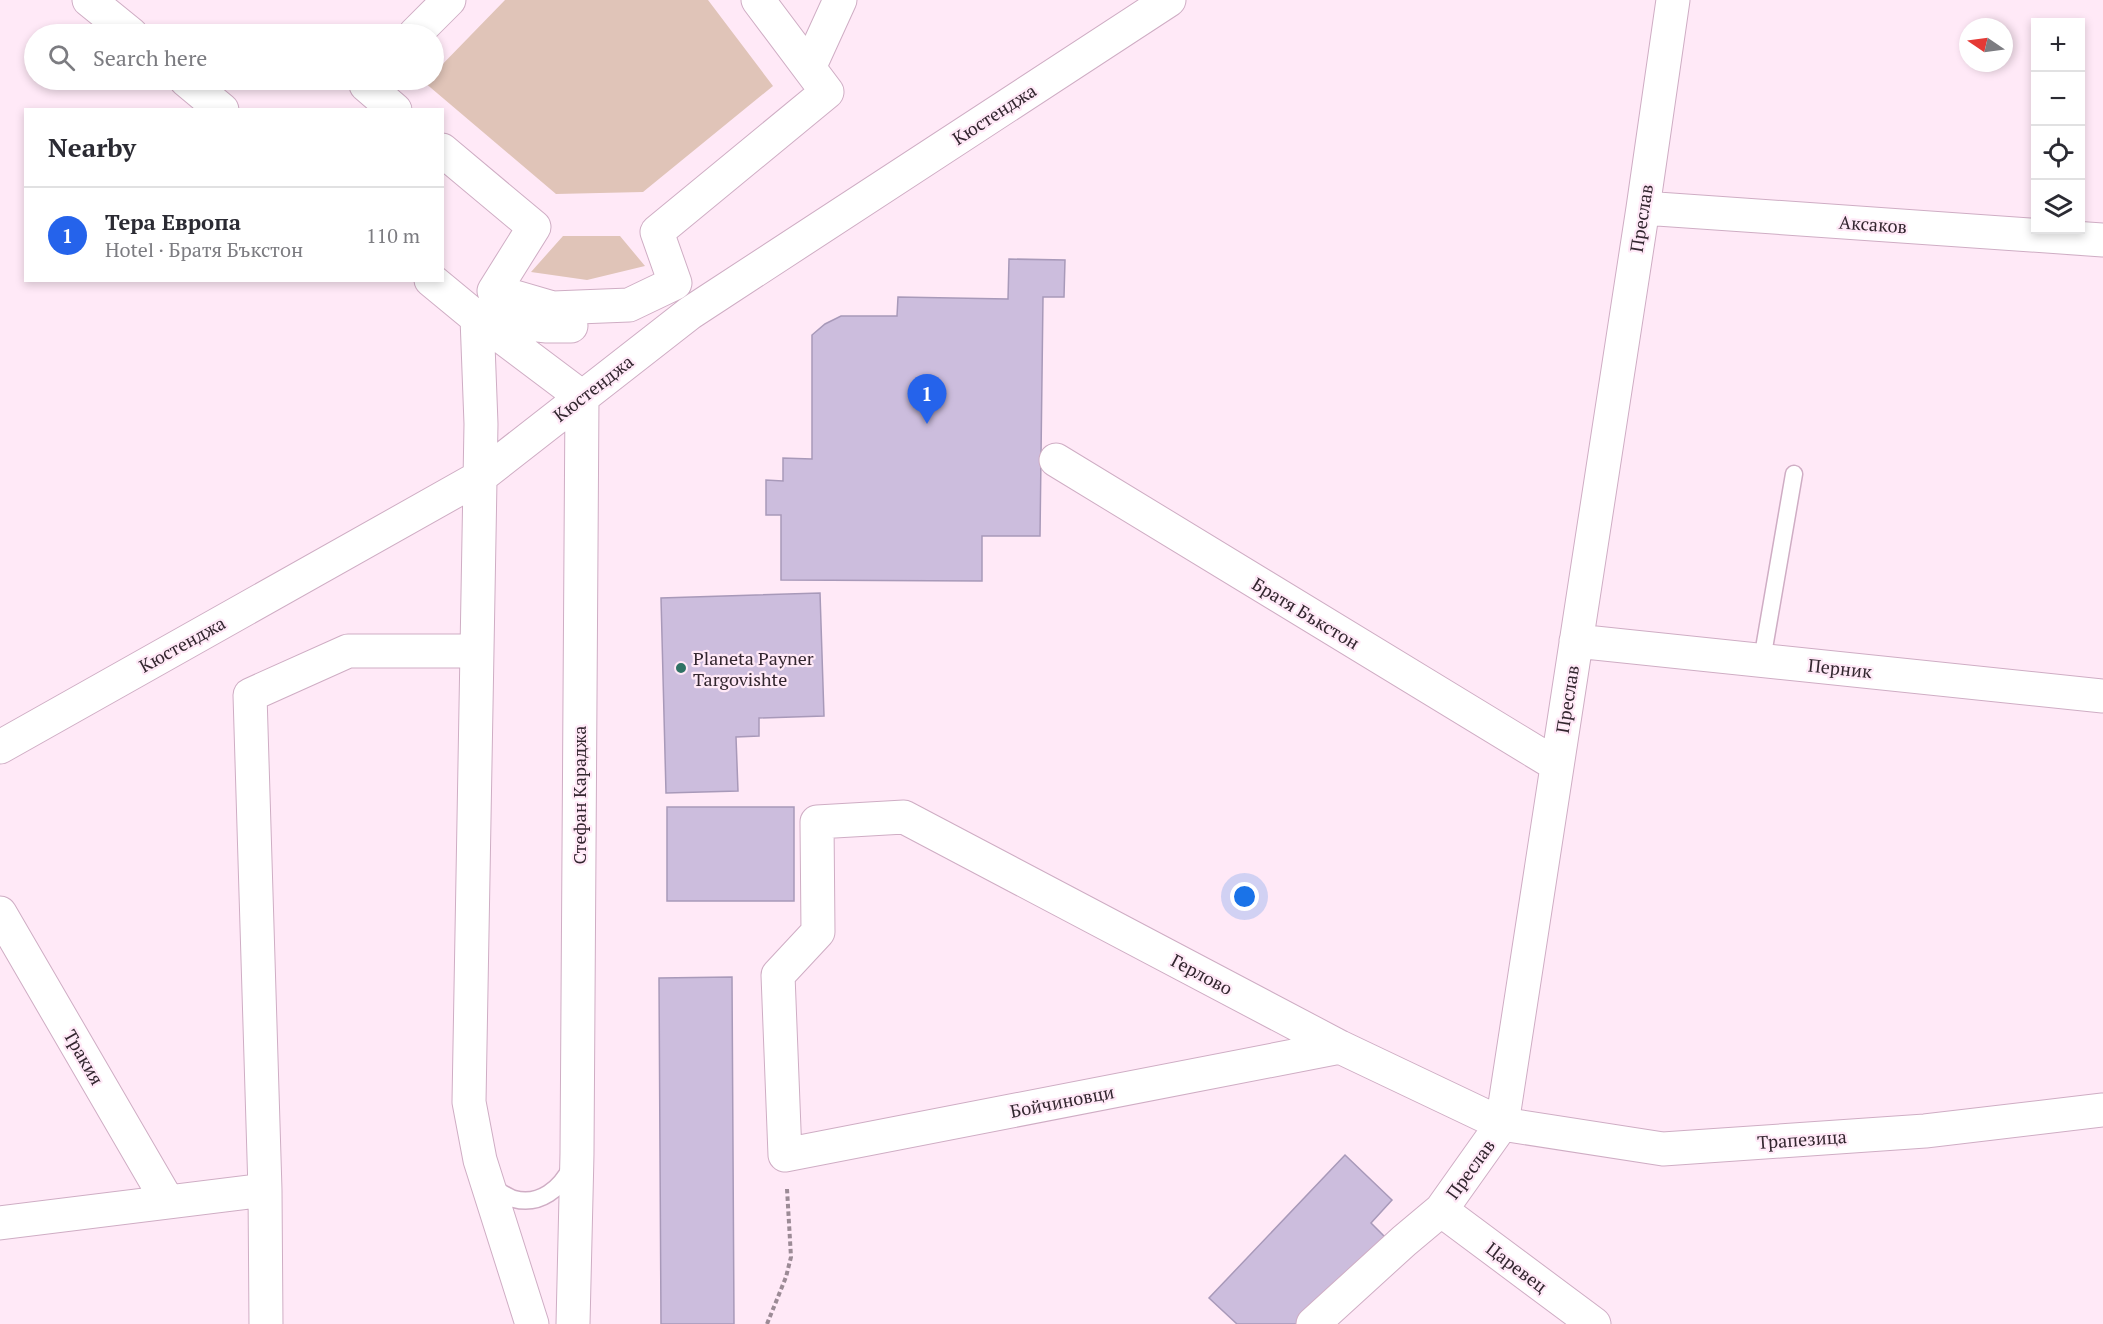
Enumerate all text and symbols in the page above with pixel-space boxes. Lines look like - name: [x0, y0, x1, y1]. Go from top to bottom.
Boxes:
- north arrow: [1959, 18, 2013, 72]
- map controls: [2031, 18, 2085, 234]
- button: +: [2031, 18, 2085, 72]
- search box: [24, 24, 444, 90]
- icon: search: [45, 41, 78, 74]
- text: Search here: [93, 43, 207, 72]
- button: −: [2031, 72, 2085, 126]
- street label: Кюстенджа: [948, 78, 1040, 150]
- button: locate: [2031, 126, 2085, 180]
- text: Nearby: [48, 130, 136, 164]
- button: layers: [2031, 180, 2085, 234]
- street label: Преслав: [1624, 182, 1658, 254]
- text: Тера Европа: [105, 207, 241, 236]
- street label: Аксаков: [1838, 210, 1908, 238]
- text: 1: [62, 222, 73, 249]
- text: 110 m: [366, 222, 420, 249]
- text: Hotel · Братя Бъкстон: [105, 236, 303, 263]
- street label: Кюстенджа: [548, 349, 638, 427]
- pin: 1: [908, 374, 946, 424]
- street label: Братя Бъкстон: [1248, 571, 1364, 655]
- street label: Кюстенджа: [135, 610, 229, 678]
- place label: Planeta Payner Targovishte: [693, 646, 814, 691]
- street label: Перник: [1807, 653, 1873, 683]
- marker: Planeta Payner Targovishte: [674, 661, 688, 675]
- street label: Преслав: [1550, 663, 1584, 735]
- street label: Стефан Караджа: [567, 726, 591, 864]
- your location: [1230, 882, 1259, 911]
- street label: Герлово: [1167, 948, 1237, 1000]
- street label: Тракия: [59, 1025, 109, 1089]
- street label: Бойчиновци: [1008, 1079, 1116, 1123]
- street label: Трапезица: [1756, 1124, 1848, 1154]
- street label: Преслав: [1440, 1134, 1500, 1204]
- street label: Царевец: [1481, 1236, 1553, 1298]

